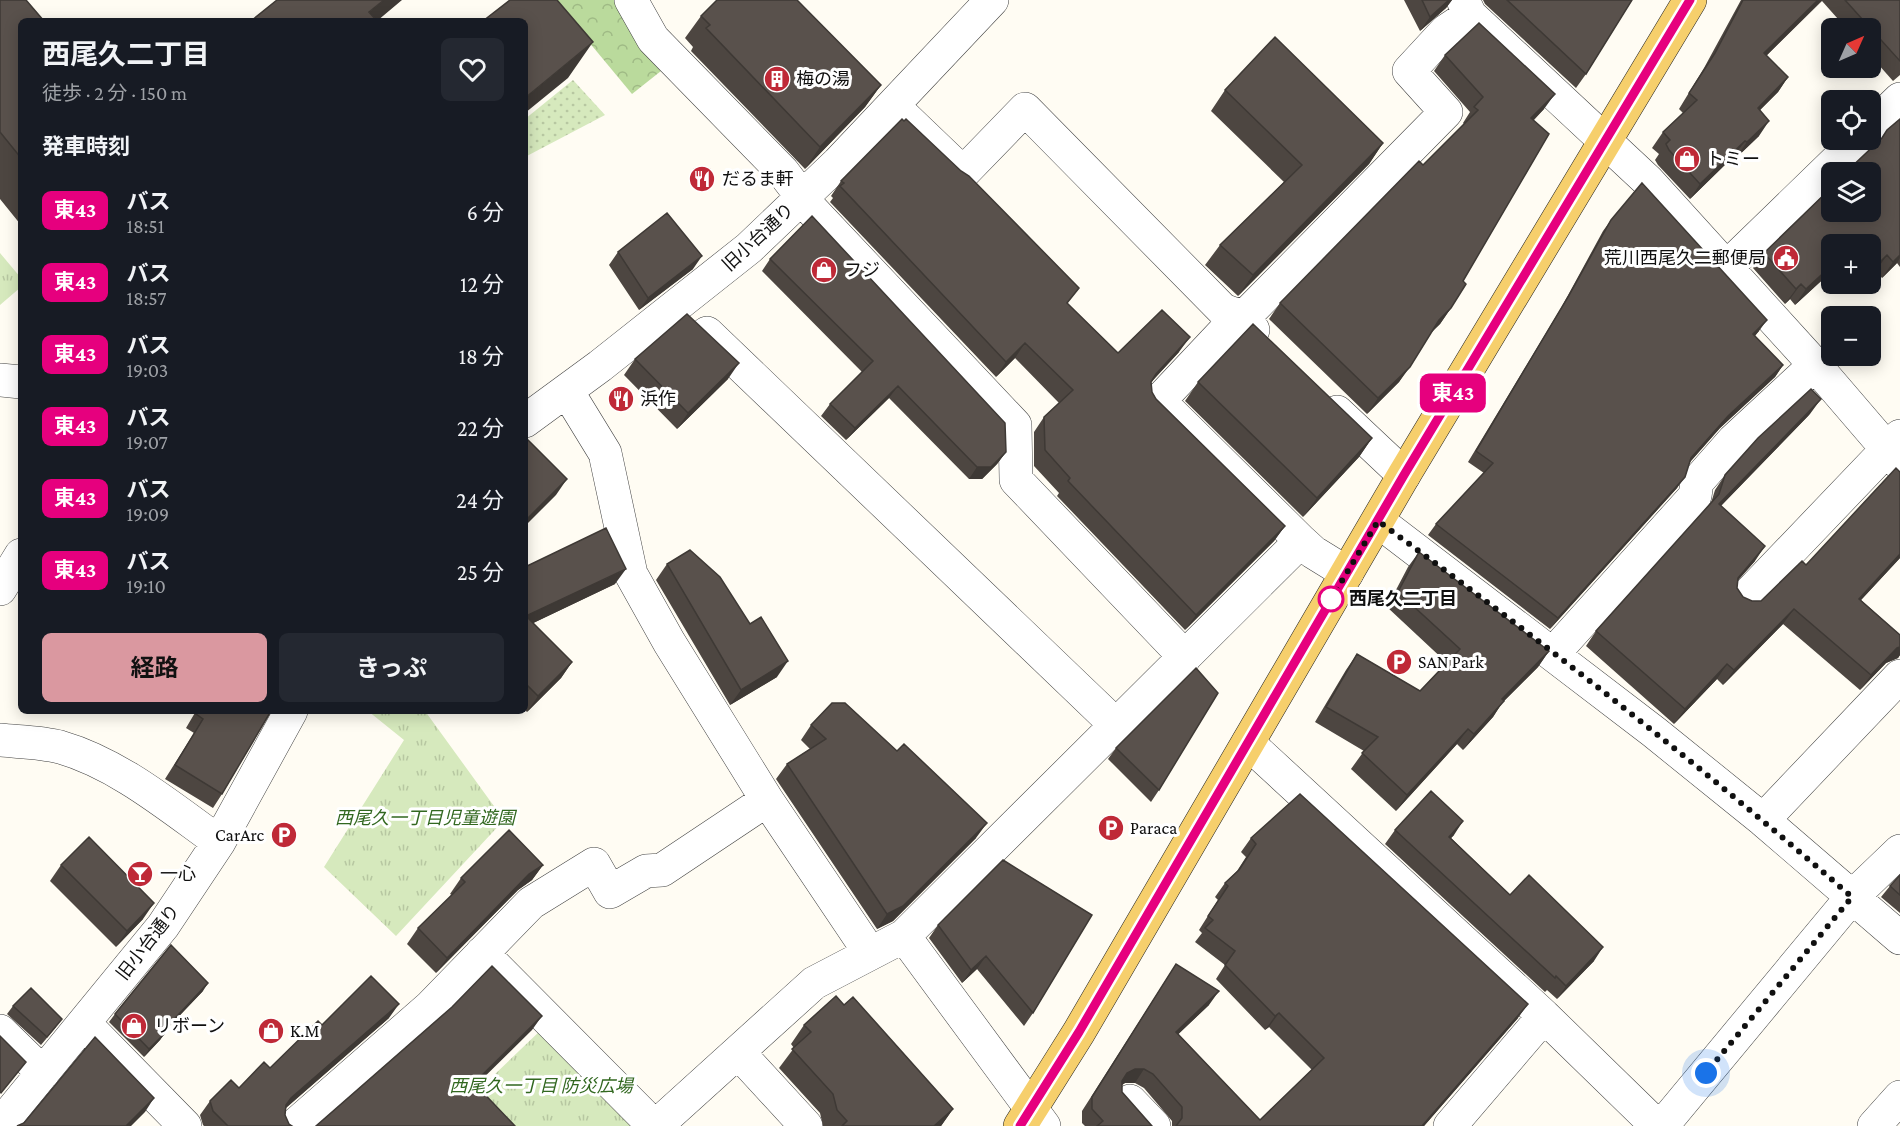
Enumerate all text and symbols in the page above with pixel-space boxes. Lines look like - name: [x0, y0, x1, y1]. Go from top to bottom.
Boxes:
- north arrow: [1821, 18, 1881, 78]
- map controls: [1821, 18, 1881, 366]
- button: heart: [441, 38, 504, 101]
- text: 西尾久二丁目: [42, 39, 210, 70]
- building icon: 梅の湯: [762, 64, 792, 94]
- place label: 梅の湯: [796, 69, 850, 89]
- text: 徒歩 · 2 分 · 150 m: [42, 82, 187, 104]
- button: locate: [1821, 90, 1881, 150]
- text: 発車時刻: [42, 134, 130, 159]
- shop icon: トミー: [1672, 144, 1702, 174]
- place label: トミー: [1706, 149, 1760, 169]
- button: layers: [1821, 162, 1881, 222]
- restaurant icon: だるま軒: [687, 164, 717, 194]
- place label: だるま軒: [722, 169, 794, 189]
- text: バス: [126, 189, 170, 214]
- text: 東43: [54, 198, 96, 222]
- street label: 旧小台通り: [718, 199, 798, 275]
- text: 6 分: [467, 200, 504, 225]
- text: 18:51: [126, 215, 164, 237]
- button: +: [1821, 234, 1881, 294]
- public building icon: 荒川西尾久二郵便局: [1771, 243, 1801, 273]
- place label: 荒川西尾久二郵便局: [1604, 248, 1766, 268]
- shop icon: フジ: [809, 255, 839, 285]
- place label: フジ: [844, 260, 880, 280]
- text: バス: [126, 261, 170, 286]
- text: 東43: [54, 270, 96, 294]
- text: 12 分: [460, 272, 504, 297]
- text: 18:57: [126, 287, 166, 309]
- button: −: [1821, 306, 1881, 366]
- text: バス: [126, 333, 170, 358]
- text: 東43: [54, 342, 96, 366]
- text: 18 分: [459, 344, 504, 369]
- text: 19:03: [126, 359, 168, 381]
- line badge: 東43: [1418, 374, 1488, 412]
- text: 東43: [1432, 381, 1474, 405]
- restaurant icon: 浜作: [606, 384, 636, 414]
- place label: 浜作: [640, 389, 676, 409]
- text: バス: [126, 405, 170, 430]
- text: 東43: [54, 414, 96, 438]
- text: 22 分: [457, 416, 504, 441]
- text: 19:07: [126, 431, 168, 453]
- text: バス: [126, 477, 170, 502]
- text: 東43: [54, 486, 96, 510]
- text: 24 分: [456, 488, 504, 513]
- text: 19:09: [126, 503, 169, 525]
- text: バス: [126, 549, 170, 574]
- text: 東43: [54, 558, 96, 582]
- text: 25 分: [457, 560, 504, 585]
- text: 19:10: [126, 575, 166, 597]
- marker: 西尾久二丁目: [1318, 586, 1344, 612]
- place label: 西尾久二丁目: [1349, 589, 1457, 609]
- button: 経路: [42, 633, 267, 702]
- button: きっぷ: [279, 633, 504, 702]
- parking icon: SAN Park: [1384, 647, 1414, 677]
- place label: SAN Park: [1418, 652, 1484, 672]
- park label: 西尾久一丁目児童遊園: [335, 808, 518, 828]
- parking icon: Paraca: [1096, 813, 1126, 843]
- place label: Paraca: [1130, 818, 1177, 838]
- parking icon: CarArc: [269, 820, 299, 850]
- place label: CarArc: [215, 825, 265, 845]
- bar icon: 一心: [125, 859, 155, 889]
- place label: 一心: [160, 864, 196, 884]
- street label: 旧小台通り: [112, 900, 184, 984]
- shop icon: リボーン: [119, 1011, 149, 1041]
- place label: リボーン: [154, 1016, 225, 1036]
- shop icon: K.M: [256, 1016, 286, 1046]
- place label: K.M: [290, 1021, 319, 1041]
- your location: [1691, 1058, 1721, 1088]
- park label: 西尾久一丁目 防災広場: [449, 1076, 635, 1096]

